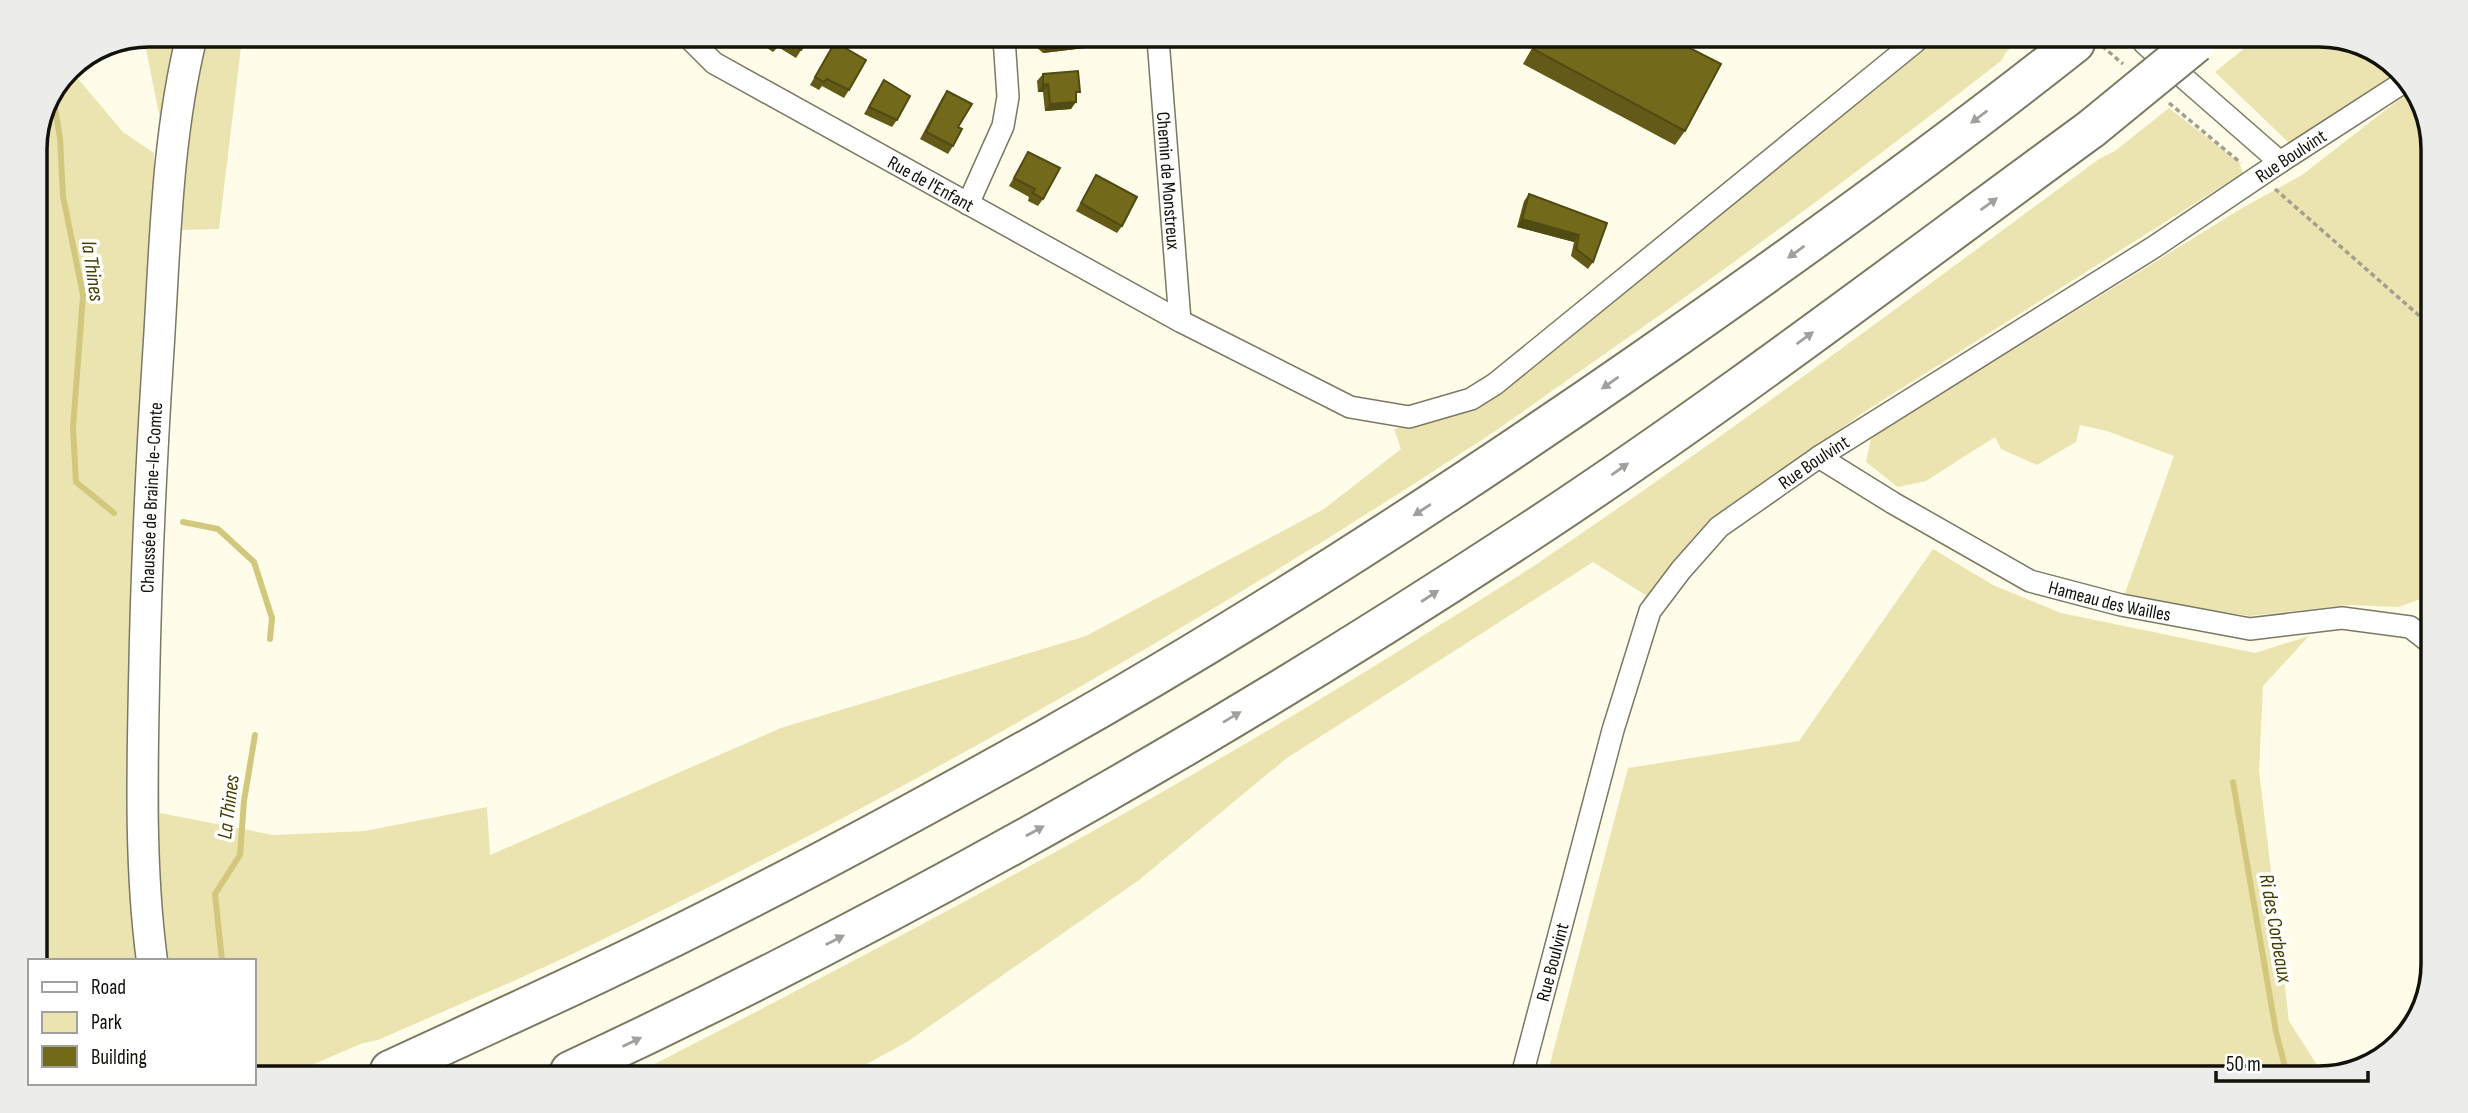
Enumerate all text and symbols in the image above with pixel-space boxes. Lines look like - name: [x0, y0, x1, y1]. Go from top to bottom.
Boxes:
- one-way arrow: [1970, 109, 1988, 123]
- street label: Chemin de Monstreux: [1151, 111, 1184, 251]
- street label: Rue Boulvint: [2251, 125, 2331, 188]
- street label: Rue de l'Enfant: [883, 151, 978, 218]
- one-way arrow: [1980, 197, 1998, 211]
- water label: la Thines: [76, 239, 109, 304]
- one-way arrow: [1787, 244, 1805, 258]
- one-way arrow: [1796, 331, 1814, 346]
- one-way arrow: [1601, 376, 1619, 390]
- street label: Chaussée de Braine-le-Comte: [136, 402, 168, 593]
- street label: Rue Boulvint: [1774, 431, 1854, 495]
- one-way arrow: [1610, 463, 1630, 476]
- one-way arrow: [1412, 504, 1431, 517]
- street label: Hameau des Wailles: [2046, 576, 2173, 627]
- one-way arrow: [1421, 589, 1440, 602]
- one-way arrow: [1223, 711, 1242, 723]
- water label: La Thines: [212, 773, 245, 841]
- one-way arrow: [1026, 825, 1045, 837]
- water label: Ri des Corbeaux: [2254, 872, 2298, 986]
- street label: Rue Boulvint: [1532, 920, 1575, 1004]
- one-way arrow: [825, 934, 845, 945]
- legend: [28, 959, 256, 1085]
- text: Road: [91, 975, 126, 1000]
- text: Park: [91, 1010, 122, 1035]
- one-way arrow: [622, 1036, 642, 1048]
- scale bar: [2216, 1040, 2368, 1084]
- text: Building: [91, 1045, 147, 1070]
- text: 50 m: [2226, 1052, 2261, 1077]

